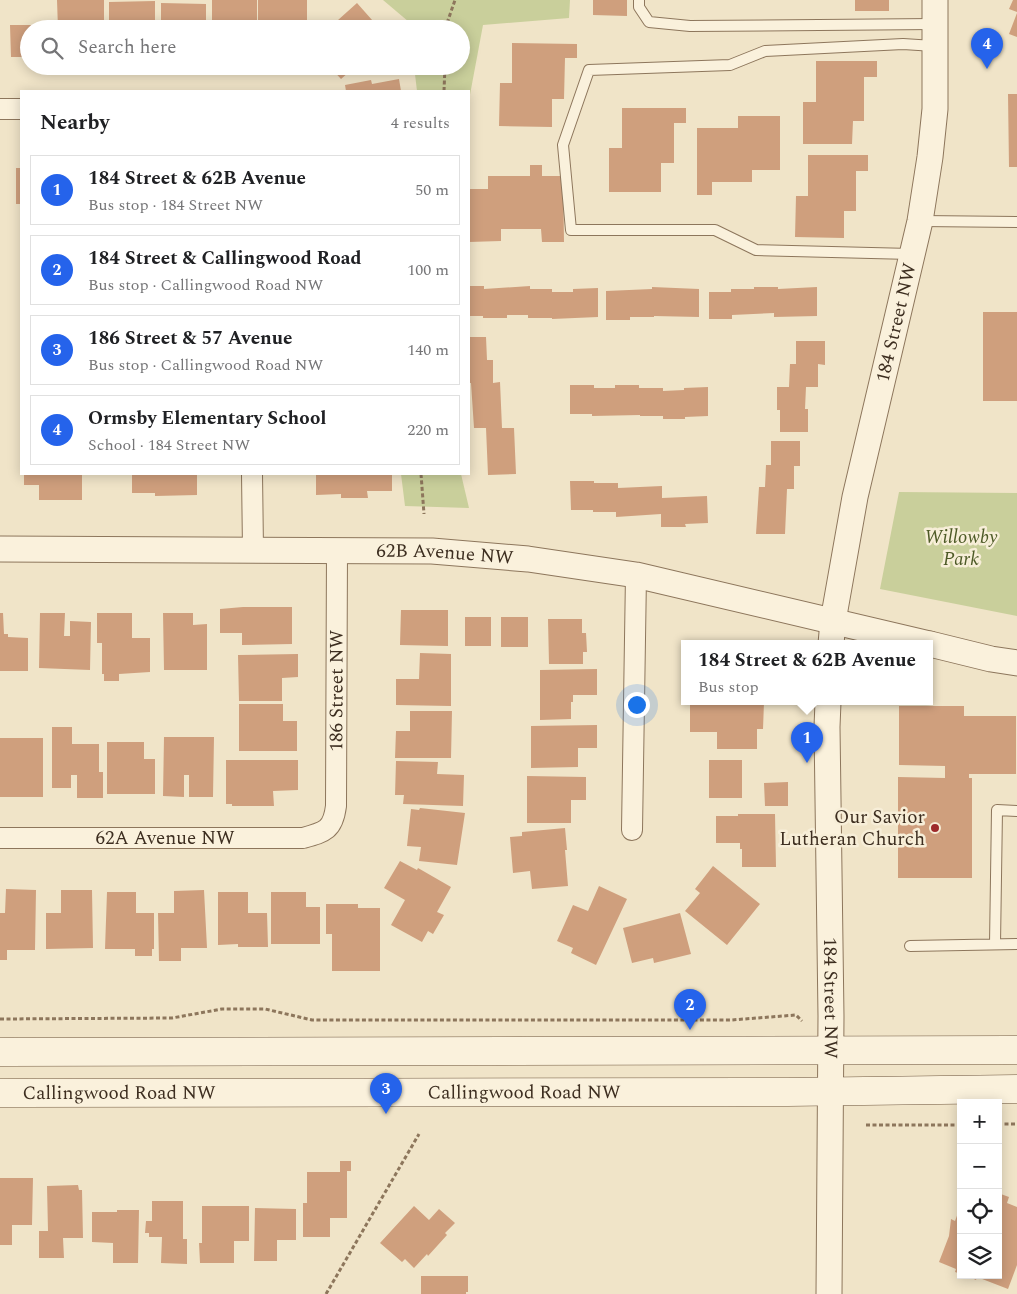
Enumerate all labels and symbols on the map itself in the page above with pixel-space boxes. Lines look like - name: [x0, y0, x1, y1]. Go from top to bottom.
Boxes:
- pin: 4: [971, 28, 1003, 69]
- street label: 184 Street NW: [868, 260, 924, 385]
- park label: Willowby Park: [925, 523, 998, 574]
- street label: 62B Avenue NW: [376, 536, 515, 572]
- street label: 186 Street NW: [322, 630, 351, 752]
- your location: [624, 692, 650, 718]
- pin: 1: [791, 722, 823, 763]
- place label: Our Savior Lutheran Church: [779, 803, 925, 854]
- marker: Our Savior Lutheran Church: [929, 822, 941, 834]
- street label: 62A Avenue NW: [95, 824, 235, 853]
- street label: 184 Street NW: [815, 937, 846, 1059]
- pin: 2: [674, 989, 706, 1030]
- pin: 3: [370, 1073, 402, 1114]
- street label: Callingwood Road NW: [22, 1078, 216, 1107]
- street label: Callingwood Road NW: [427, 1078, 621, 1107]

